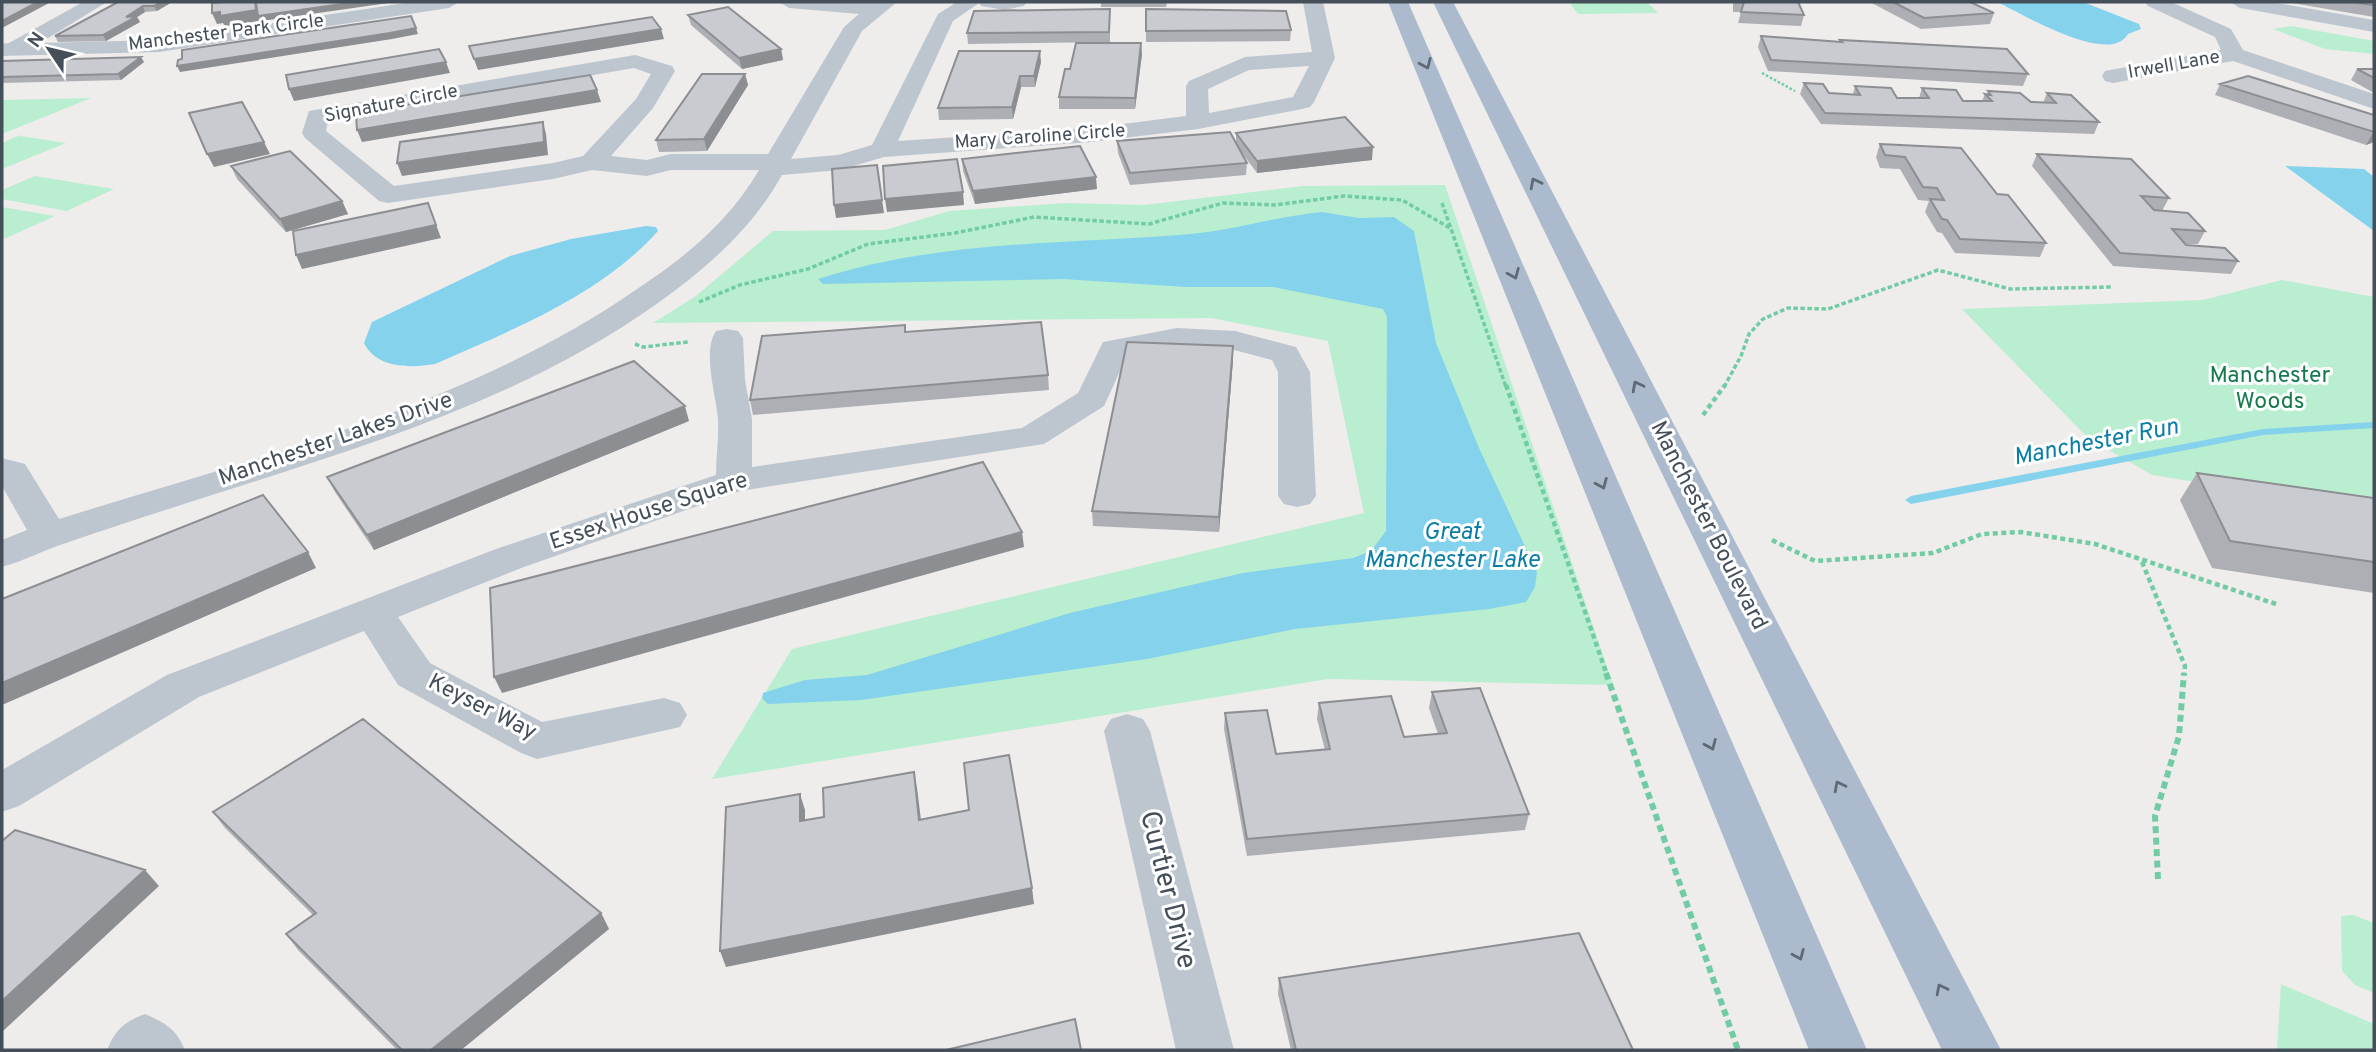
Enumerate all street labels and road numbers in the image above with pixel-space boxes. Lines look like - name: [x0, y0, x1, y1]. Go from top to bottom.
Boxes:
- street label: Manchester Park Circle: [127, 9, 325, 57]
- street label: Irwell Lane: [2126, 45, 2222, 85]
- street label: Signature Circle: [322, 79, 460, 129]
- street label: Mary Caroline Circle: [954, 119, 1126, 155]
- street label: Manchester Lakes Drive: [215, 386, 457, 494]
- street label: Manchester Boulevard: [1643, 417, 1773, 635]
- street label: Essex House Square: [546, 466, 752, 558]
- street label: Keyser Way: [423, 668, 541, 748]
- street label: Curtier Drive: [1130, 807, 1204, 973]

